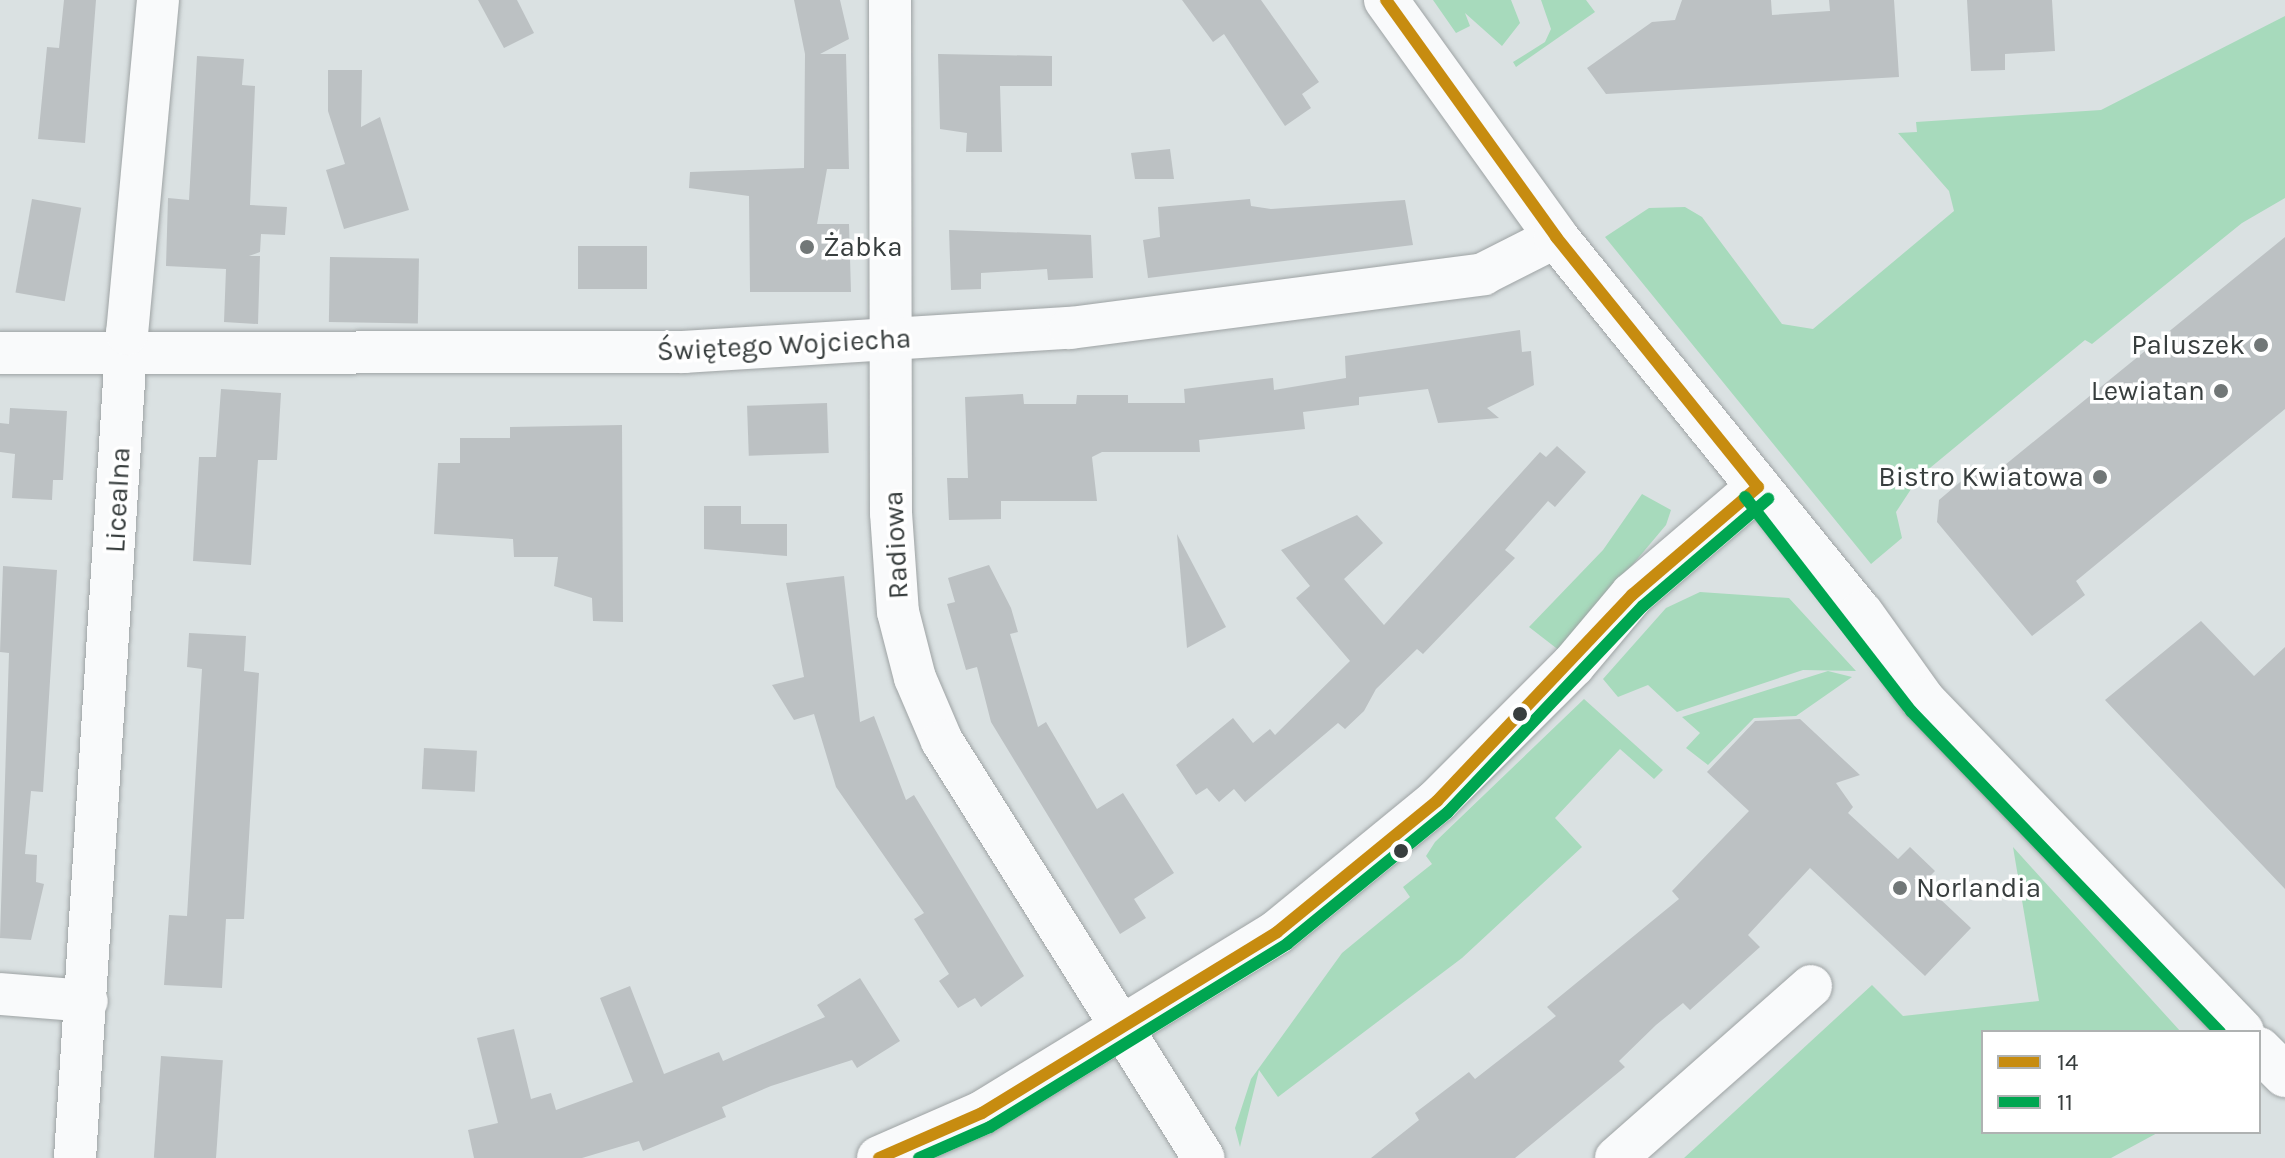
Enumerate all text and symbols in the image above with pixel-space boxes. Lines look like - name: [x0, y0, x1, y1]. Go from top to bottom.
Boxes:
- place label: Żabka: [823, 230, 903, 264]
- marker: Żabka: [798, 238, 816, 256]
- street label: Świętego Wojciecha: [656, 322, 912, 368]
- place label: Paluszek: [2131, 328, 2245, 362]
- marker: Paluszek: [2252, 336, 2270, 354]
- place label: Lewiatan: [2091, 374, 2205, 408]
- marker: Lewiatan: [2212, 382, 2230, 400]
- street label: Licealna: [98, 446, 138, 554]
- place label: Bistro Kwiatowa: [1878, 460, 2084, 494]
- marker: Bistro Kwiatowa: [2091, 468, 2109, 486]
- street label: Radiowa: [876, 490, 916, 600]
- unlabelled marker: [1512, 706, 1528, 722]
- unlabelled marker: [1393, 843, 1409, 859]
- place label: Norlandia: [1916, 871, 2041, 905]
- marker: Norlandia: [1891, 879, 1909, 897]
- legend: [1981, 1030, 2261, 1134]
- text: 14: [2057, 1048, 2078, 1076]
- text: 11: [2057, 1088, 2073, 1116]

